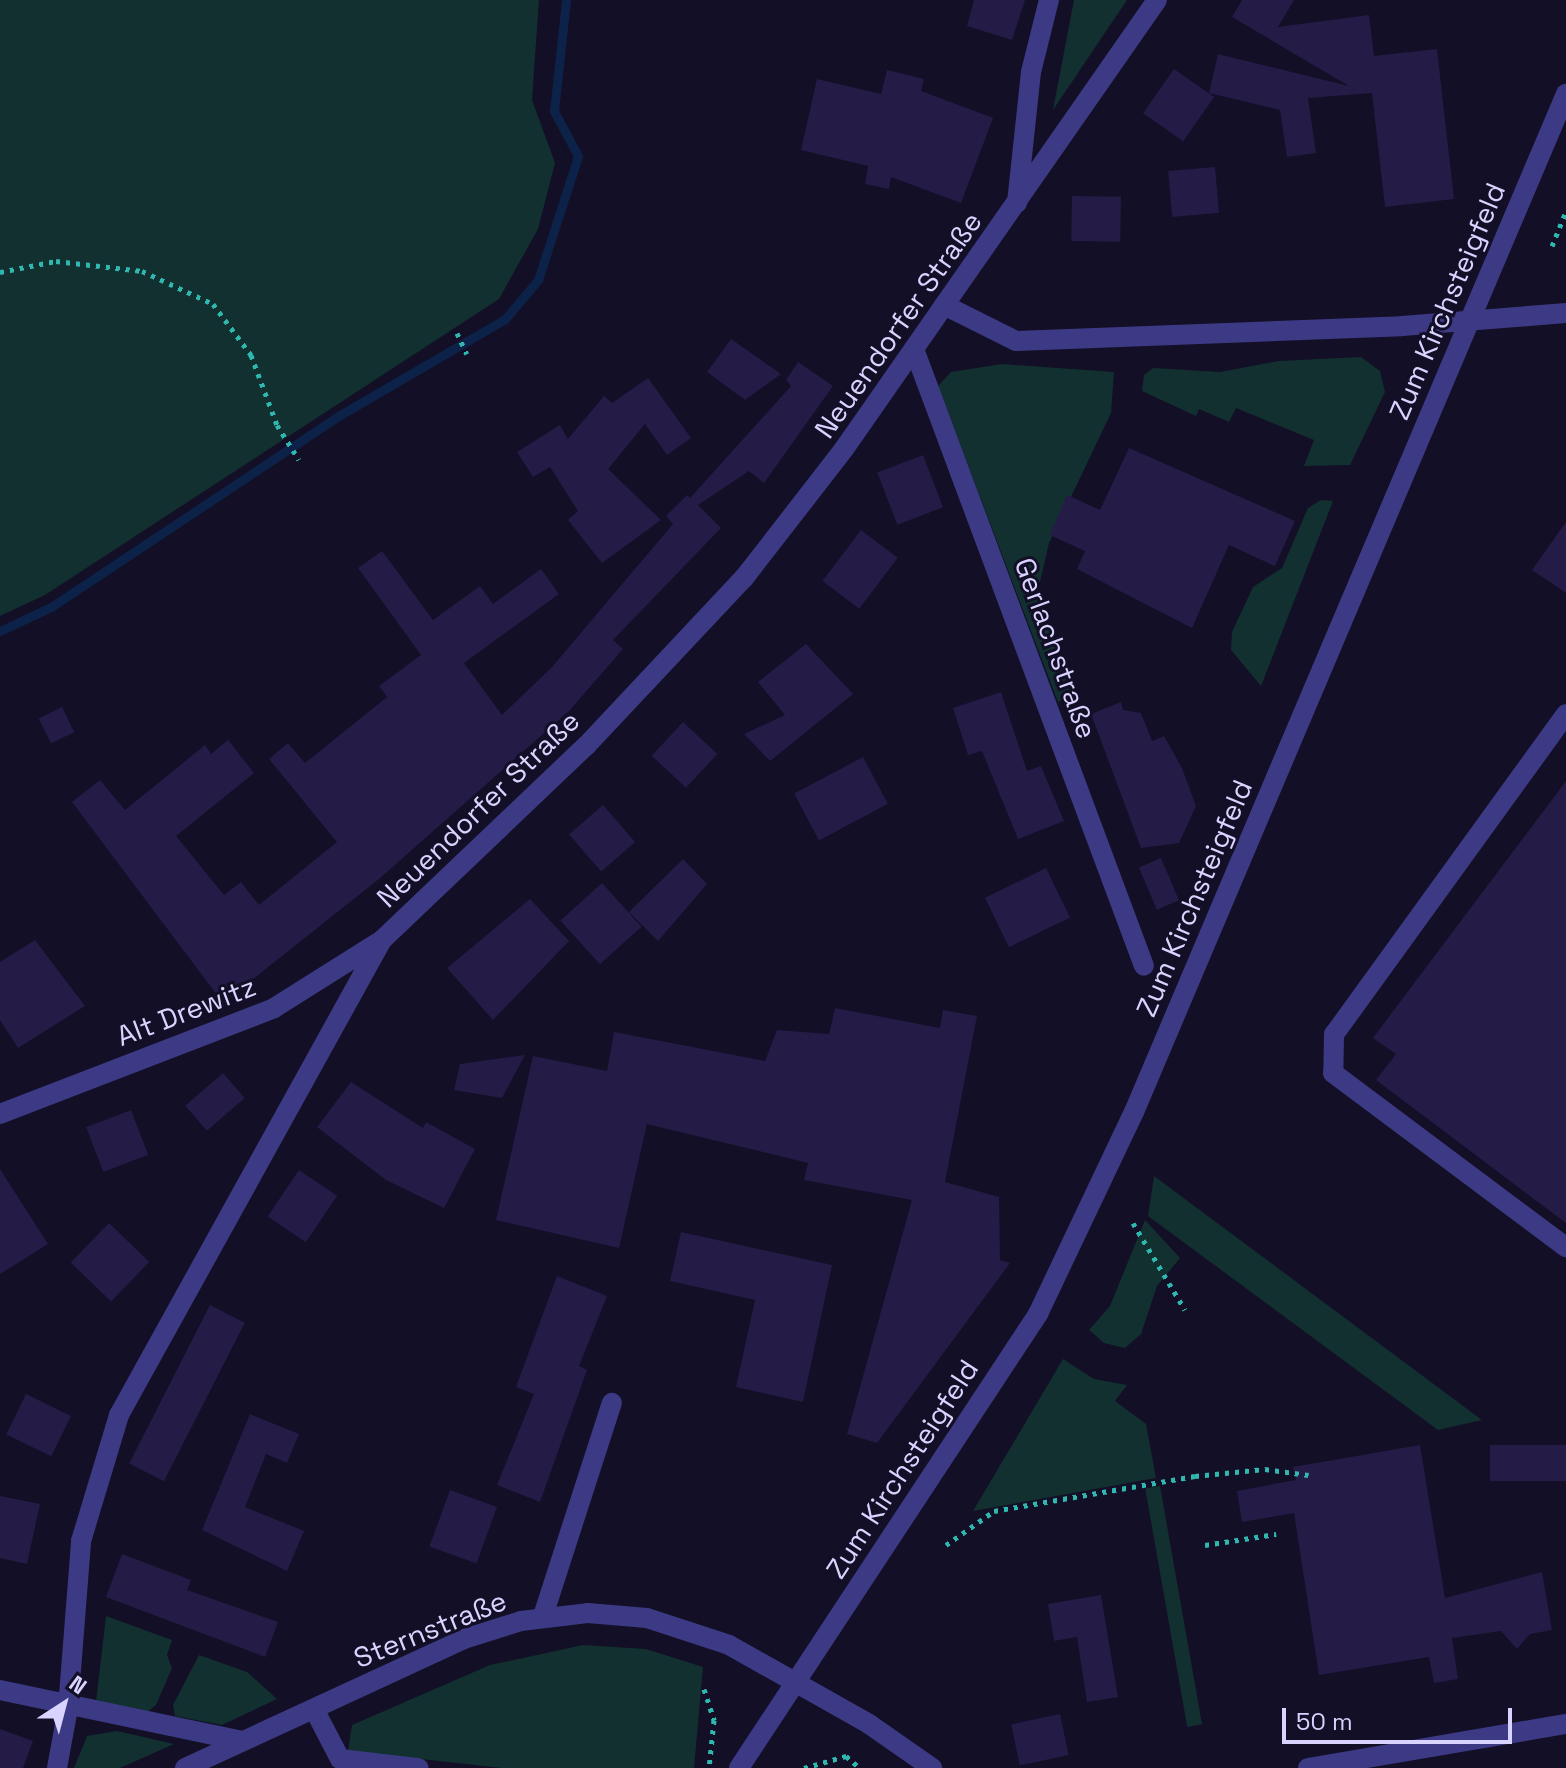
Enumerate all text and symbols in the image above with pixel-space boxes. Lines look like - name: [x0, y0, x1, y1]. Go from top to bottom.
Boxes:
- street label: Zum Kirchsteigfeld: [1382, 178, 1512, 424]
- street label: Neuendorfer Straße: [807, 205, 989, 445]
- street label: Gerlachstraße: [1008, 553, 1104, 743]
- street label: Neuendorfer Straße: [370, 704, 586, 914]
- street label: Zum Kirchsteigfeld: [1129, 775, 1259, 1021]
- street label: Alt Drewitz: [112, 969, 260, 1053]
- street label: Zum Kirchsteigfeld: [819, 1353, 985, 1585]
- street label: Sternstraße: [349, 1583, 511, 1675]
- north arrow: [24, 1664, 104, 1744]
- text: N: [64, 1669, 92, 1700]
- scale bar: [1286, 1692, 1516, 1742]
- text: 50 m: [1296, 1706, 1353, 1737]

